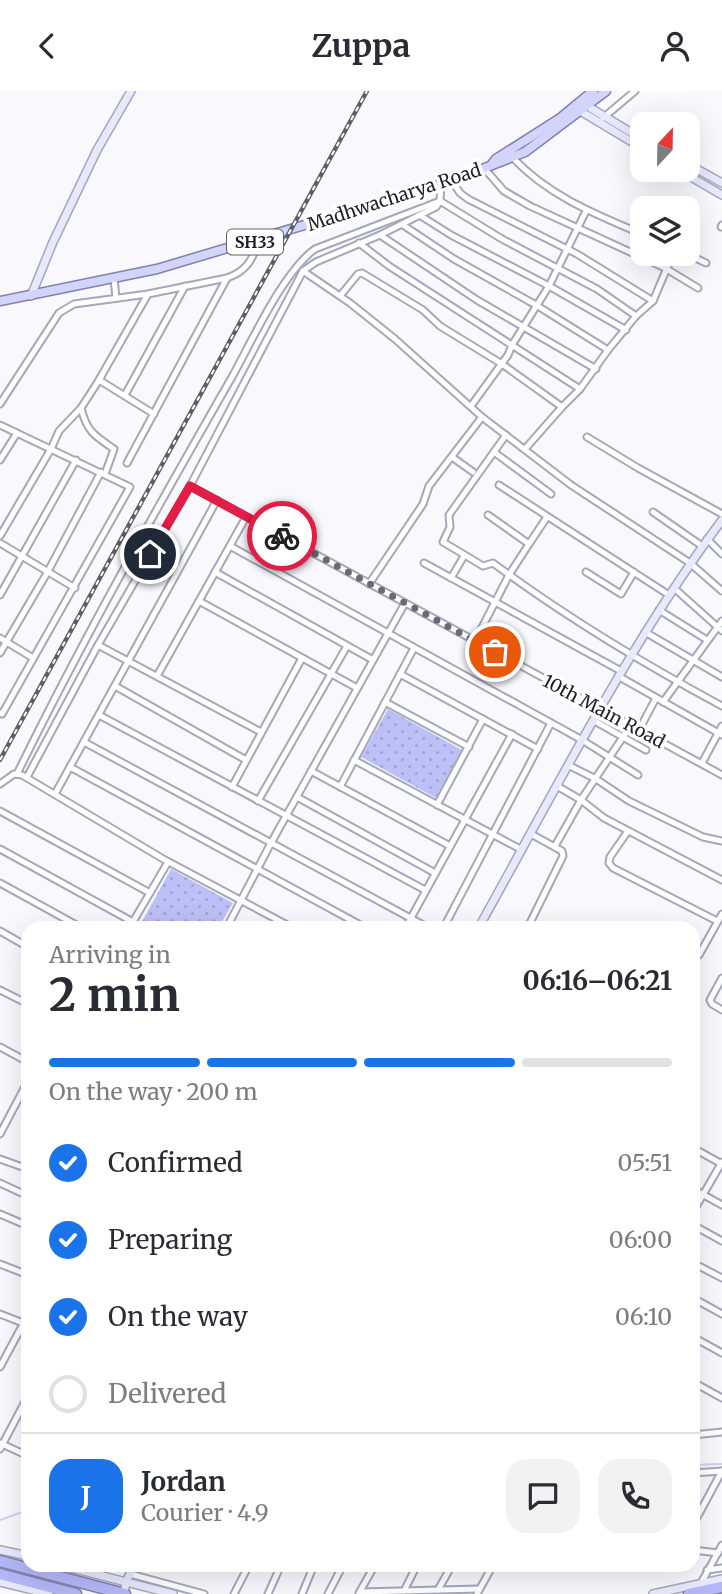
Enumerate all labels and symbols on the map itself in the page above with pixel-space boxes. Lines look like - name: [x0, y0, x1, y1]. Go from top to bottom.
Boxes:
- north arrow: [630, 112, 700, 182]
- street label: Madhwacharya Road: [304, 158, 484, 236]
- road number: SH33: [227, 230, 283, 255]
- courier: [247, 501, 317, 571]
- pin: [120, 524, 180, 584]
- pin: [465, 622, 525, 682]
- street label: 10th Main Road: [539, 669, 669, 753]

